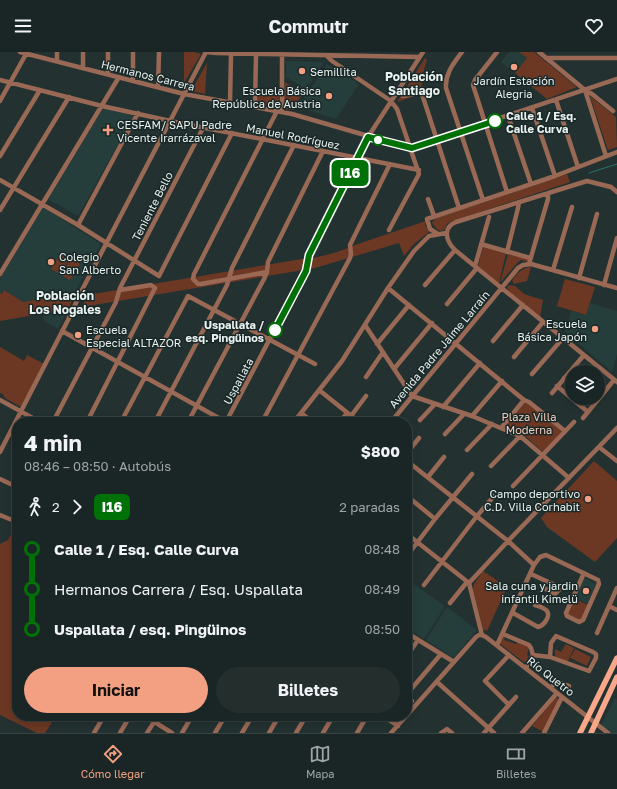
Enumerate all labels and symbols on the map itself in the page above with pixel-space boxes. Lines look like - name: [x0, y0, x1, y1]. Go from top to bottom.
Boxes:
- street label: Hermanos Carrera: [100, 57, 196, 93]
- marker: Jardín Estación Alegria: [509, 62, 519, 72]
- place label: Semillita: [310, 65, 357, 78]
- marker: Semillita: [297, 66, 307, 76]
- district label: Población Santiago: [385, 69, 443, 98]
- place label: Jardín Estación Alegria: [473, 74, 555, 100]
- place label: Escuela Básica República de Austria: [212, 84, 321, 110]
- marker: Escuela Básica República de Austria: [324, 91, 334, 101]
- place label: Calle 1 / Esq. Calle Curva: [506, 109, 577, 135]
- marker: Calle 1 / Esq. Calle Curva: [487, 113, 503, 129]
- place label: CESFAM/ SAPU Padre Vicente Irarrázaval: [117, 118, 232, 144]
- street label: Manuel Rodríguez: [245, 121, 341, 152]
- marker: CESFAM/ SAPU Padre Vicente Irarrázaval: [102, 124, 114, 136]
- unlabelled marker: [372, 134, 384, 146]
- line badge: I16: [327, 160, 373, 186]
- street label: Teniente Bello: [129, 169, 175, 243]
- place label: Colegio San Alberto: [59, 250, 121, 276]
- marker: Colegio San Alberto: [46, 257, 56, 267]
- district label: Población Los Nogales: [29, 288, 101, 317]
- street label: Avenida Padre Jaime Larraín: [386, 288, 492, 410]
- place label: Escuela Básica Japón: [517, 317, 587, 343]
- place label: Uspallata / esq. Pingüinos: [186, 318, 265, 344]
- marker: Uspallata / esq. Pingüinos: [267, 322, 283, 338]
- place label: Escuela Especial ALTAZOR: [86, 323, 181, 349]
- marker: Escuela Básica Japón: [590, 324, 600, 334]
- marker: Escuela Especial ALTAZOR: [73, 330, 83, 340]
- street label: Uspallata: [220, 356, 256, 406]
- park label: Plaza Villa Moderna: [501, 410, 557, 436]
- place label: Campo deportivo C.D. Villa Corhabit: [484, 487, 580, 513]
- marker: Campo deportivo C.D. Villa Corhabit: [583, 494, 593, 504]
- place label: Sala cuna y jardin infantil Kimelü: [485, 579, 578, 605]
- marker: Sala cuna y jardin infantil Kimelü: [581, 586, 591, 596]
- street label: Río Quetro: [525, 654, 577, 699]

